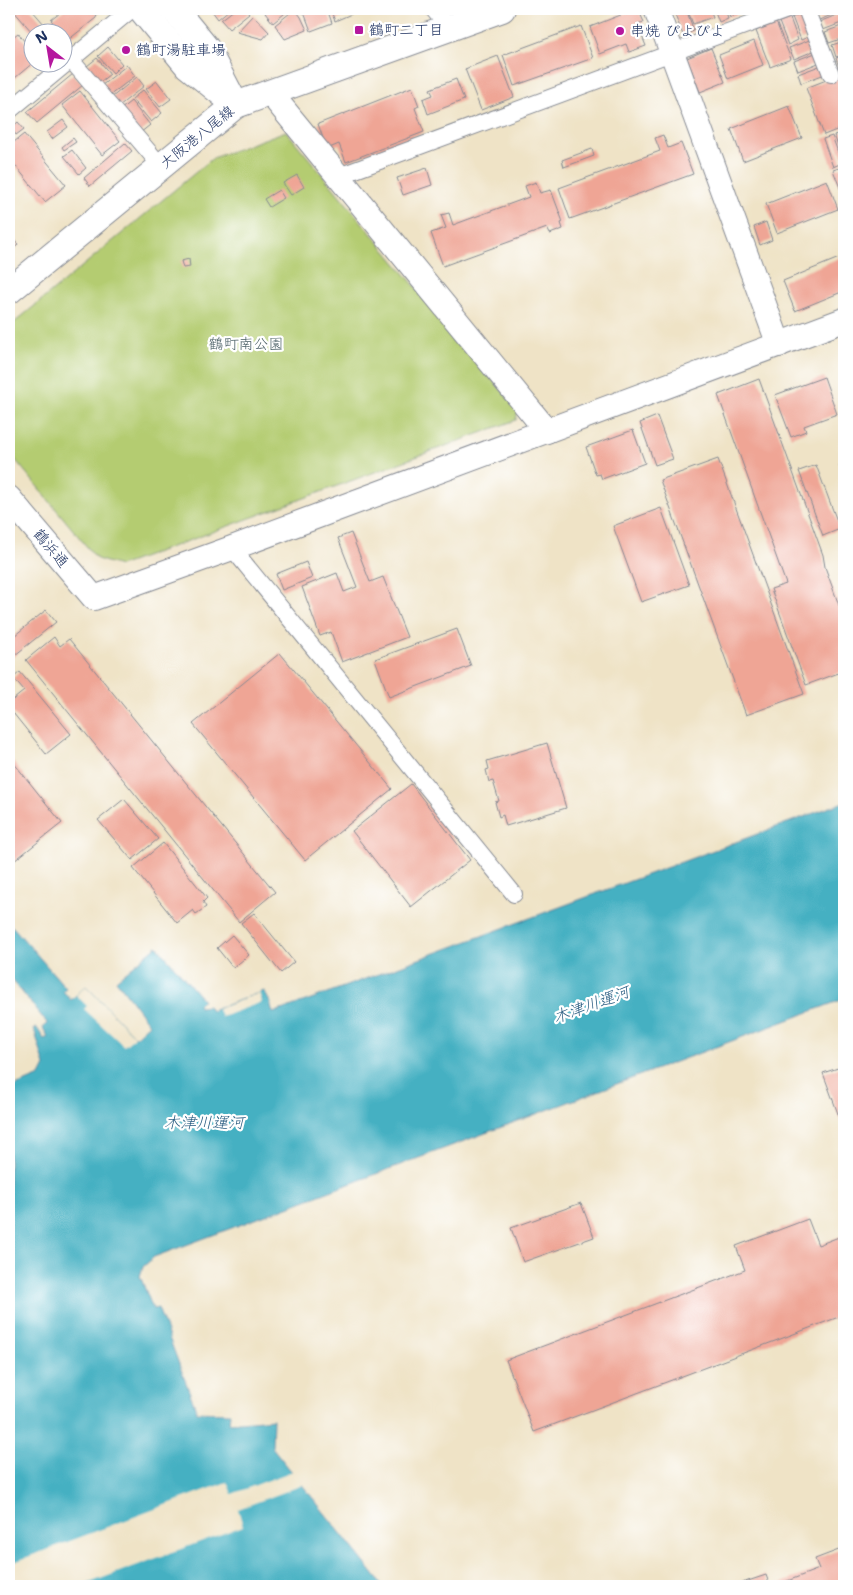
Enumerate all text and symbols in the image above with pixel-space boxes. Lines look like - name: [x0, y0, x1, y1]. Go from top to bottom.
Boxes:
- place label: 鶴町二丁目: [369, 20, 444, 40]
- place label: 串焼 ぴよぴよ: [630, 21, 725, 41]
- north arrow: [22, 22, 72, 72]
- marker: 鶴町二丁目: [353, 24, 365, 36]
- marker: 串焼 ぴよぴよ: [614, 25, 626, 37]
- text: N: [32, 26, 51, 47]
- place label: 鶴町湯駐車場: [136, 40, 226, 60]
- marker: 鶴町湯駐車場: [120, 44, 132, 56]
- street label: 大阪港八尾線: [156, 101, 238, 173]
- park label: 鶴町南公園: [208, 334, 284, 354]
- street label: 鶴浜通: [29, 524, 73, 572]
- water label: 木津川運河: [550, 980, 634, 1028]
- water label: 木津川運河: [164, 1112, 246, 1133]

